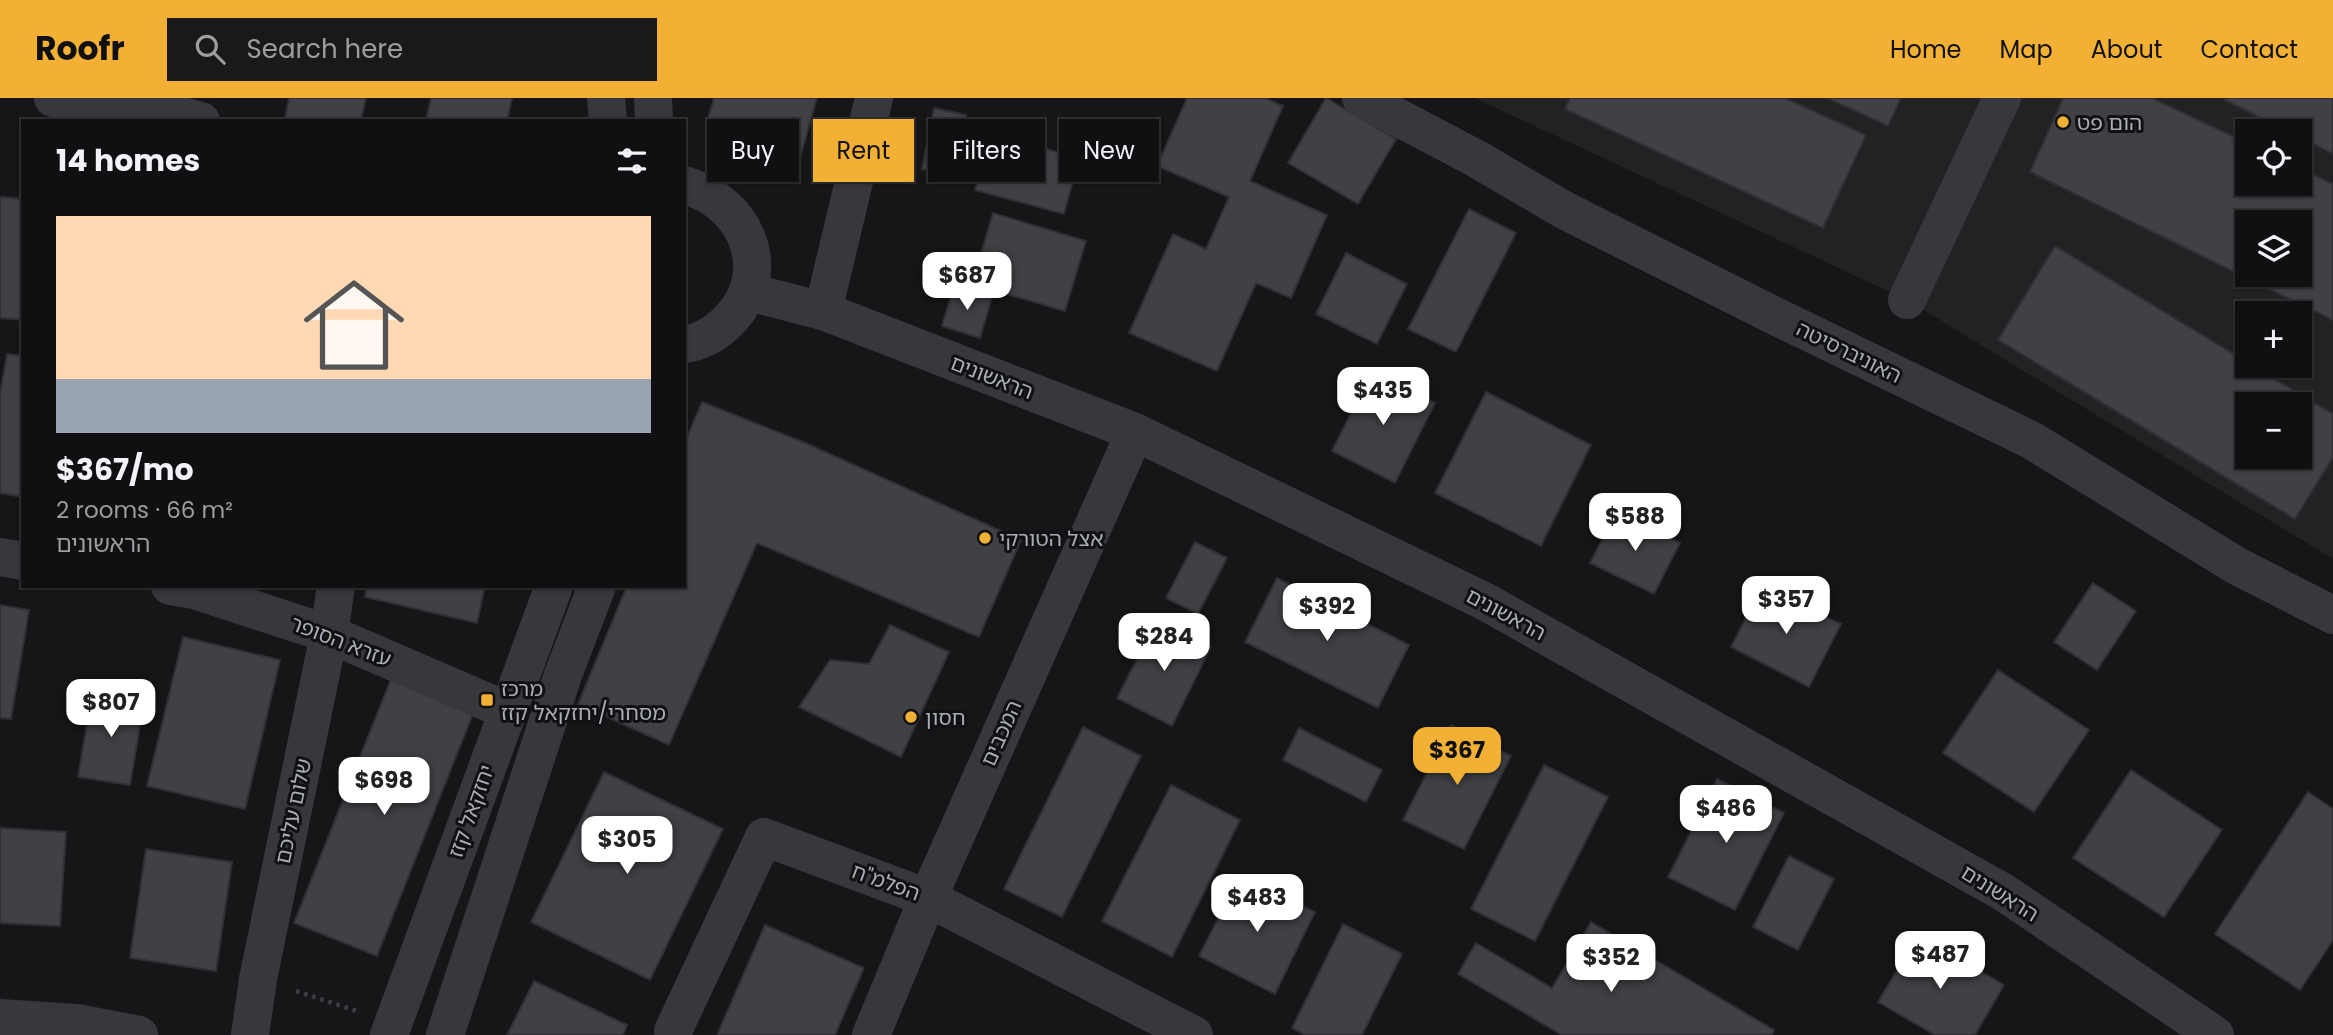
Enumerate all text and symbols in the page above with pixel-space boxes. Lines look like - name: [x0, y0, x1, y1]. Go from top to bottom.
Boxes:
- search box: [167, 18, 657, 81]
- text: Roofr: [35, 25, 125, 72]
- icon: search: [191, 30, 229, 68]
- text: Search here: [247, 31, 403, 67]
- text: Home: [1890, 33, 1962, 66]
- text: Map: [2000, 33, 2053, 66]
- text: About: [2091, 33, 2162, 66]
- text: Contact: [2200, 33, 2298, 66]
- place label: הום פט: [2077, 108, 2142, 137]
- marker: הום פט: [2055, 114, 2071, 130]
- chip: Buy: [707, 119, 799, 182]
- chip: Rent: [813, 119, 914, 182]
- chip: Filters: [928, 119, 1045, 182]
- chip: New: [1059, 119, 1159, 182]
- map controls: [2235, 119, 2312, 469]
- button: locate: [2235, 119, 2312, 196]
- text: 14 homes: [56, 139, 200, 182]
- icon: filters: [613, 142, 651, 180]
- button: layers: [2235, 210, 2312, 287]
- pin: $687: [926, 252, 1008, 312]
- text: $687: [939, 259, 996, 291]
- icon: home: [291, 262, 417, 388]
- button: +: [2235, 301, 2312, 378]
- street label: האוניברסיטה: [1792, 314, 1906, 390]
- street label: הראשונים: [947, 348, 1037, 406]
- pin: $435: [1342, 368, 1424, 427]
- text: $435: [1353, 374, 1413, 406]
- button: −: [2235, 392, 2312, 469]
- text: $367/mo: [56, 448, 194, 491]
- text: 2 rooms · 66 m²: [56, 494, 233, 526]
- pin: $588: [1594, 494, 1676, 553]
- text: $588: [1605, 500, 1665, 532]
- place label: אצל הטורקי: [999, 524, 1103, 553]
- text: הראשונים: [56, 528, 150, 560]
- marker: אצל הטורקי: [977, 530, 993, 546]
- pin: $357: [1745, 576, 1827, 636]
- street label: הראשונים: [1461, 581, 1551, 647]
- text: $357: [1758, 583, 1814, 615]
- pin: $392: [1286, 584, 1368, 643]
- text: $392: [1299, 590, 1355, 622]
- street label: עזרא הסופר: [287, 609, 395, 673]
- pin: $284: [1123, 614, 1205, 673]
- text: $284: [1135, 620, 1193, 652]
- place label: מרכז מסחרי/יחזקאל קזז: [501, 674, 666, 727]
- pin: $807: [70, 680, 152, 739]
- text: $807: [82, 686, 140, 718]
- marker: מרכז מסחרי/יחזקאל קזז: [479, 692, 495, 708]
- street label: המכבים: [974, 695, 1028, 771]
- place label: חסון: [925, 703, 966, 732]
- marker: חסון: [903, 709, 919, 725]
- pin: $367: [1416, 728, 1498, 787]
- text: $367: [1429, 734, 1485, 766]
- street label: שלום עליכם: [268, 756, 318, 866]
- pin: $698: [343, 758, 425, 817]
- street label: יחזקאל קזז: [441, 761, 501, 861]
- text: $698: [355, 764, 413, 796]
- pin: $486: [1685, 786, 1767, 845]
- text: $486: [1696, 792, 1756, 824]
- pin: $305: [586, 816, 668, 876]
- text: $305: [598, 823, 657, 855]
- street label: הפלמ"ח: [848, 856, 924, 908]
- street label: הראשונים: [1956, 858, 2044, 928]
- pin: $483: [1216, 874, 1298, 934]
- text: $483: [1227, 881, 1287, 913]
- pin: $487: [1899, 932, 1981, 991]
- pin: $352: [1570, 934, 1652, 994]
- text: $487: [1911, 938, 1969, 970]
- text: $352: [1582, 941, 1640, 973]

